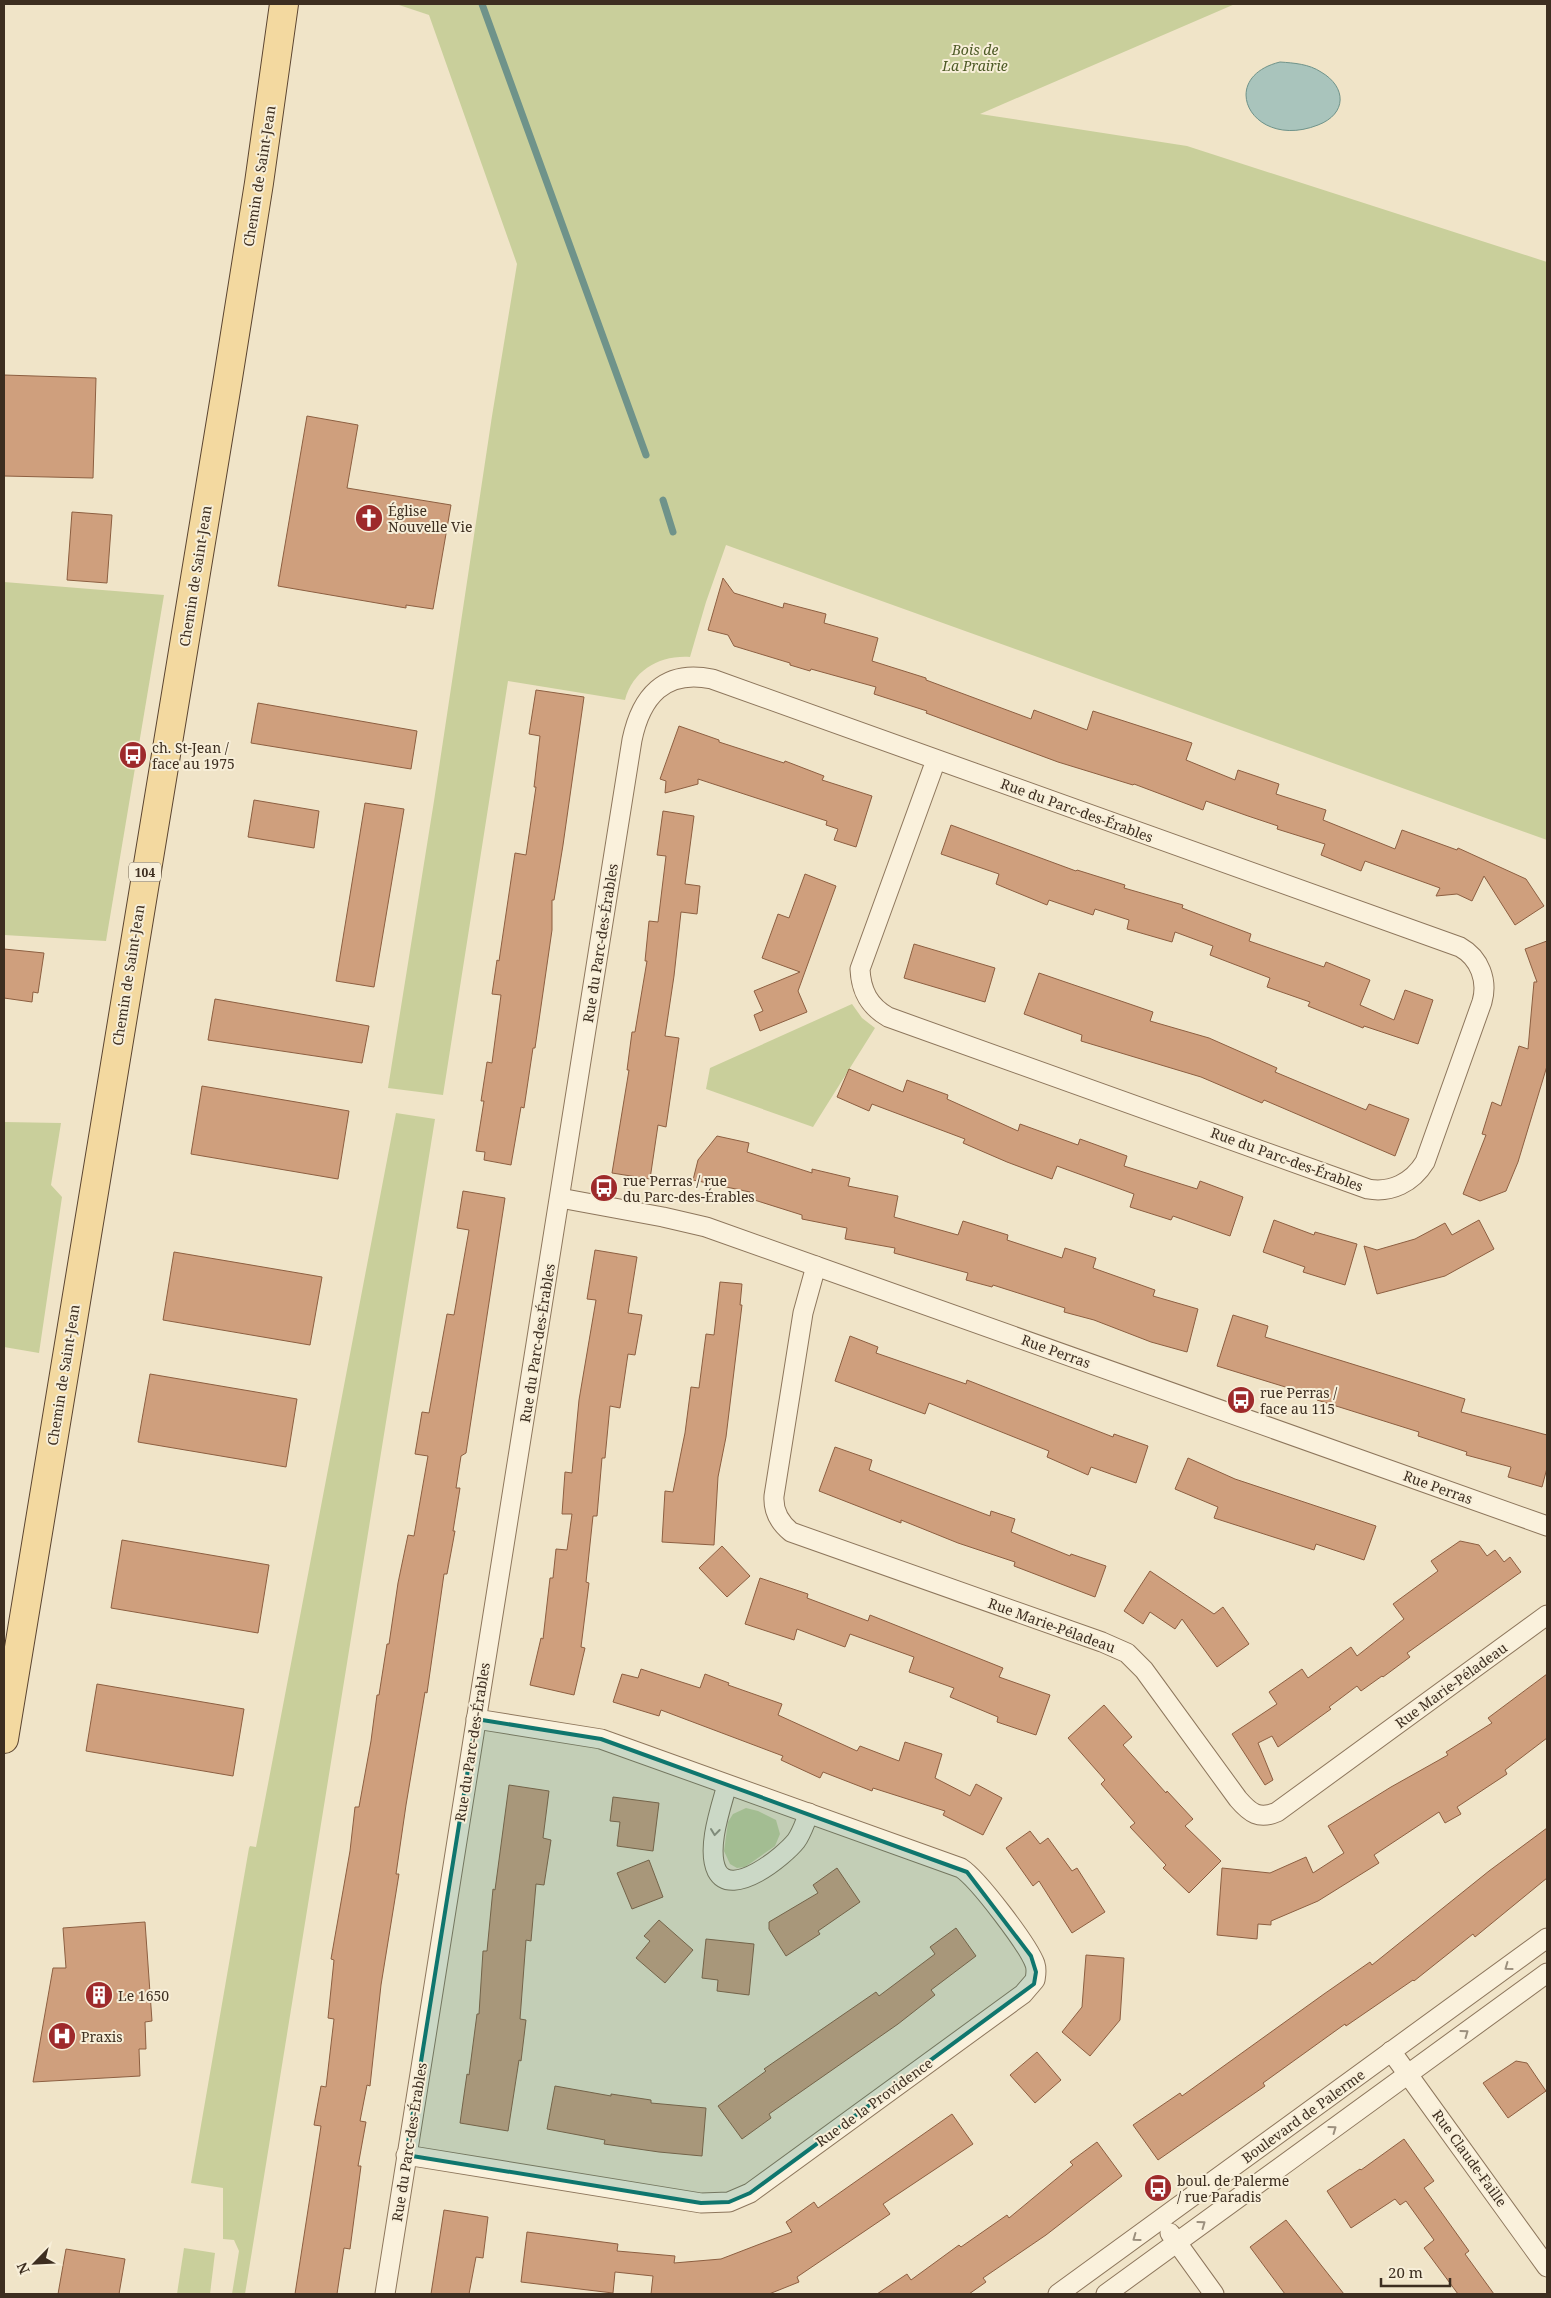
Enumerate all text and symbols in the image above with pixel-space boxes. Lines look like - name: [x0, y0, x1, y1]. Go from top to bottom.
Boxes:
- park label: Bois de La Prairie: [941, 40, 1008, 75]
- street label: Chemin de Saint-Jean: [238, 104, 280, 248]
- place label: Église Nouvelle Vie: [388, 501, 472, 536]
- church icon: Église Nouvelle Vie: [354, 503, 384, 533]
- street label: Chemin de Saint-Jean: [174, 504, 216, 648]
- place label: ch. St-Jean / face au 1975: [152, 738, 235, 773]
- bus stop icon: ch. St-Jean / face au 1975: [118, 740, 148, 770]
- street label: Rue du Parc-des-Érables: [998, 774, 1156, 846]
- road number: 104: [129, 862, 161, 882]
- street label: Rue du Parc-des-Érables: [578, 862, 622, 1024]
- street label: Chemin de Saint-Jean: [107, 903, 149, 1047]
- street label: Rue du Parc-des-Érables: [1208, 1123, 1366, 1195]
- place label: rue Perras / rue du Parc-des-Érables: [623, 1171, 755, 1206]
- bus stop icon: rue Perras / rue du Parc-des-Érables: [589, 1173, 619, 1203]
- street label: Rue du Parc-des-Érables: [515, 1262, 559, 1424]
- street label: Chemin de Saint-Jean: [42, 1303, 84, 1447]
- street label: Rue Perras: [1019, 1330, 1093, 1372]
- place label: rue Perras / face au 115: [1260, 1383, 1338, 1418]
- bus stop icon: rue Perras / face au 115: [1226, 1385, 1256, 1415]
- street label: Rue Perras: [1401, 1466, 1475, 1508]
- street label: Rue Marie-Péladeau: [986, 1593, 1118, 1657]
- street label: Rue Marie-Péladeau: [1391, 1638, 1511, 1732]
- street label: Rue du Parc-des-Érables: [450, 1661, 494, 1823]
- one-way arrow: [710, 1829, 721, 1837]
- one-way arrow: [1505, 1961, 1514, 1969]
- building icon: Le 1650: [84, 1980, 114, 2010]
- place label: Le 1650: [118, 1986, 169, 2005]
- hospital icon: Praxis: [47, 2021, 77, 2051]
- place label: Praxis: [81, 2027, 123, 2046]
- one-way arrow: [1459, 2031, 1468, 2039]
- street label: Rue de la Providence: [812, 2053, 936, 2151]
- street label: Rue du Parc-des-Érables: [387, 2061, 431, 2223]
- street label: Boulevard de Palerme: [1238, 2065, 1368, 2167]
- street label: Rue Claude-Faille: [1428, 2106, 1512, 2210]
- one-way arrow: [1328, 2126, 1337, 2135]
- place label: boul. de Palerme / rue Paradis: [1177, 2171, 1289, 2206]
- bus stop icon: boul. de Palerme / rue Paradis: [1143, 2173, 1173, 2203]
- one-way arrow: [1196, 2222, 1205, 2230]
- one-way arrow: [1133, 2232, 1142, 2240]
- north arrow: [10, 2238, 60, 2288]
- scale bar: [1381, 2256, 1450, 2288]
- text: N: [12, 2260, 34, 2277]
- text: 20 m: [1388, 2262, 1423, 2282]

